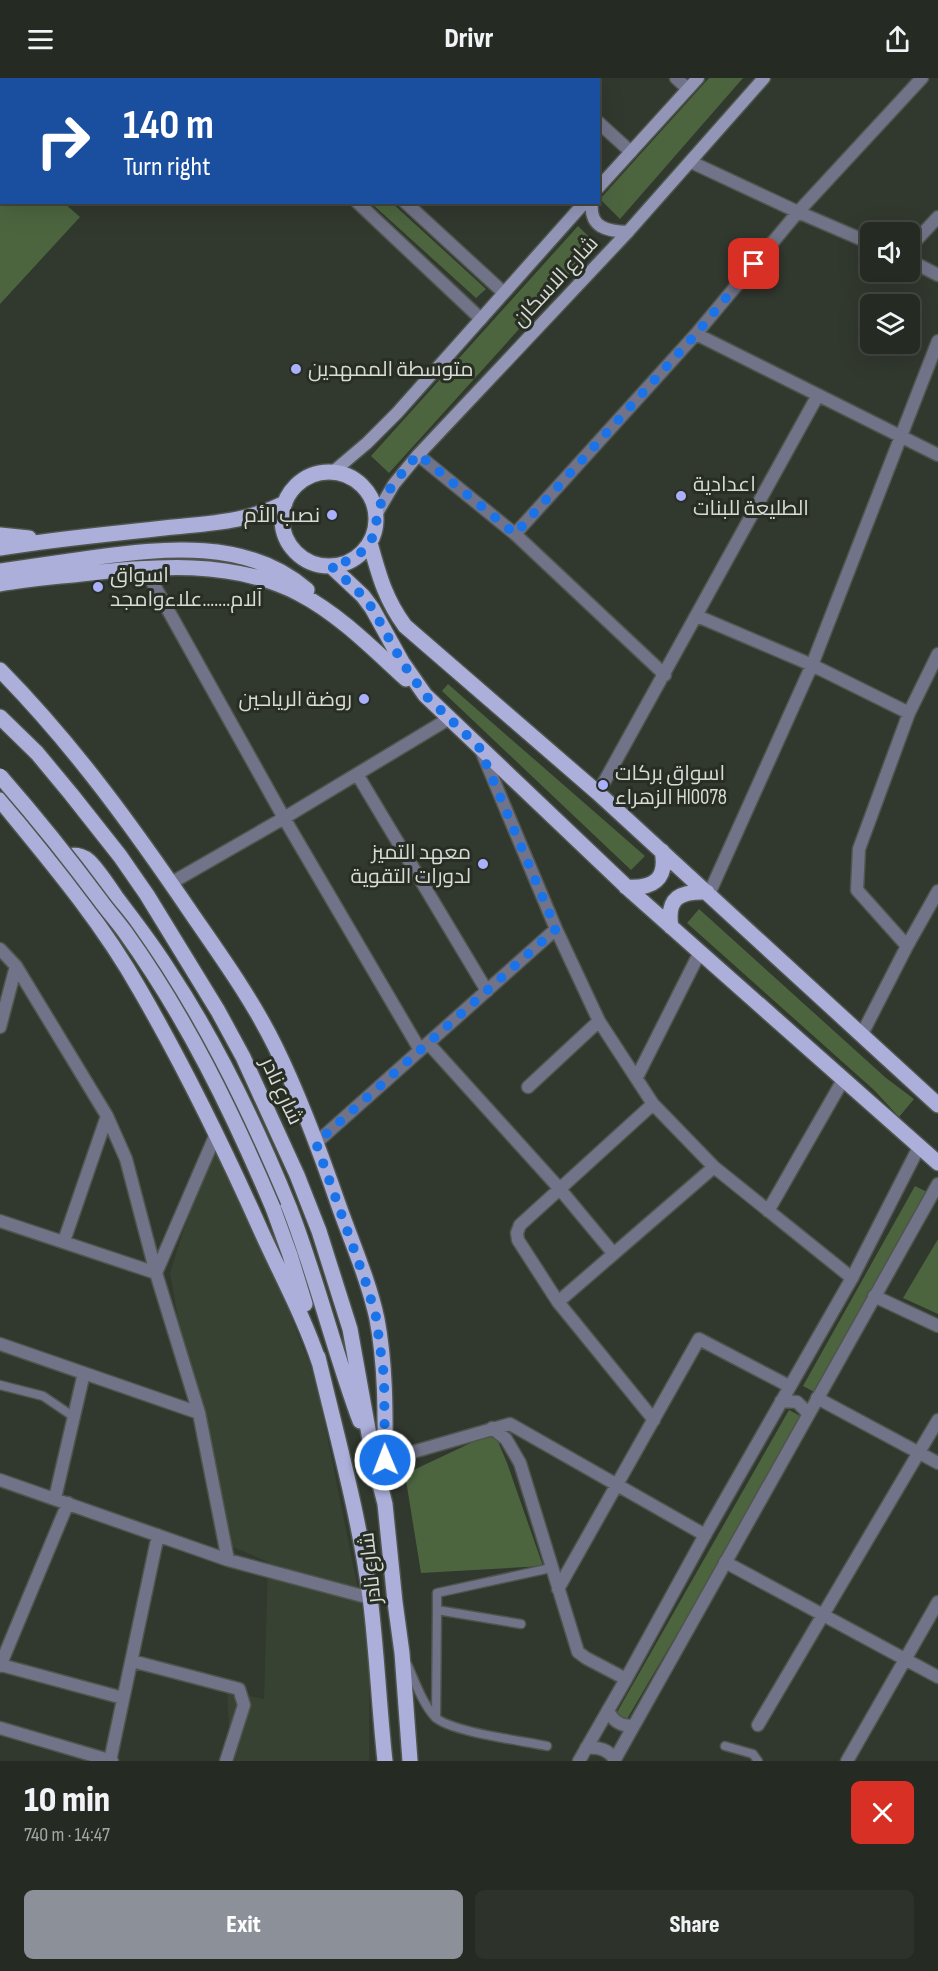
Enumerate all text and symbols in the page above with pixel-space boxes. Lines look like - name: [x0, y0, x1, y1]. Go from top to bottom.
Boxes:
- icon: menu: [24, 23, 57, 56]
- text: Drivr: [445, 23, 493, 55]
- icon: share: [881, 23, 914, 56]
- text: 140 m: [123, 100, 214, 151]
- icon: right: [24, 102, 102, 180]
- text: Turn right: [123, 151, 210, 183]
- map controls: [860, 222, 920, 354]
- button: sound: [860, 222, 920, 282]
- street label: شارع الاسكان: [507, 231, 604, 332]
- pin: [728, 238, 779, 289]
- icon: arrive: [737, 247, 770, 280]
- button: layers: [860, 294, 920, 354]
- place label: متوسطة الممهدين: [308, 357, 474, 382]
- marker: متوسطة الممهدين: [289, 362, 303, 376]
- place label: اعدادية الطليعة للبنات: [693, 472, 809, 521]
- marker: اعدادية الطليعة للبنات: [674, 489, 688, 503]
- place label: نصب الأم: [244, 503, 320, 529]
- marker: نصب الأم: [325, 508, 339, 522]
- place label: اسواق آلام.......علاءوامجد: [110, 563, 263, 613]
- marker: اسواق آلام.......علاءوامجد: [91, 580, 105, 594]
- place label: روضة الرياحين: [239, 687, 352, 712]
- marker: روضة الرياحين: [357, 692, 371, 706]
- place label: اسواق بركات الزهراء Hl0078: [615, 761, 727, 810]
- marker: اسواق بركات الزهراء Hl0078: [596, 778, 610, 792]
- place label: معهد التميز لدورات التقوية: [351, 840, 471, 889]
- marker: معهد التميز لدورات التقوية: [476, 857, 490, 871]
- street label: شارع نادر: [254, 1053, 308, 1129]
- position arrow: [353, 1428, 417, 1492]
- street label: شارع نادر: [354, 1531, 388, 1606]
- text: 10 min: [24, 1779, 110, 1822]
- button: close: [851, 1781, 914, 1844]
- text: 740 m · 14:47: [24, 1823, 110, 1847]
- button: Exit: [24, 1890, 463, 1959]
- button: Share: [475, 1890, 914, 1959]

